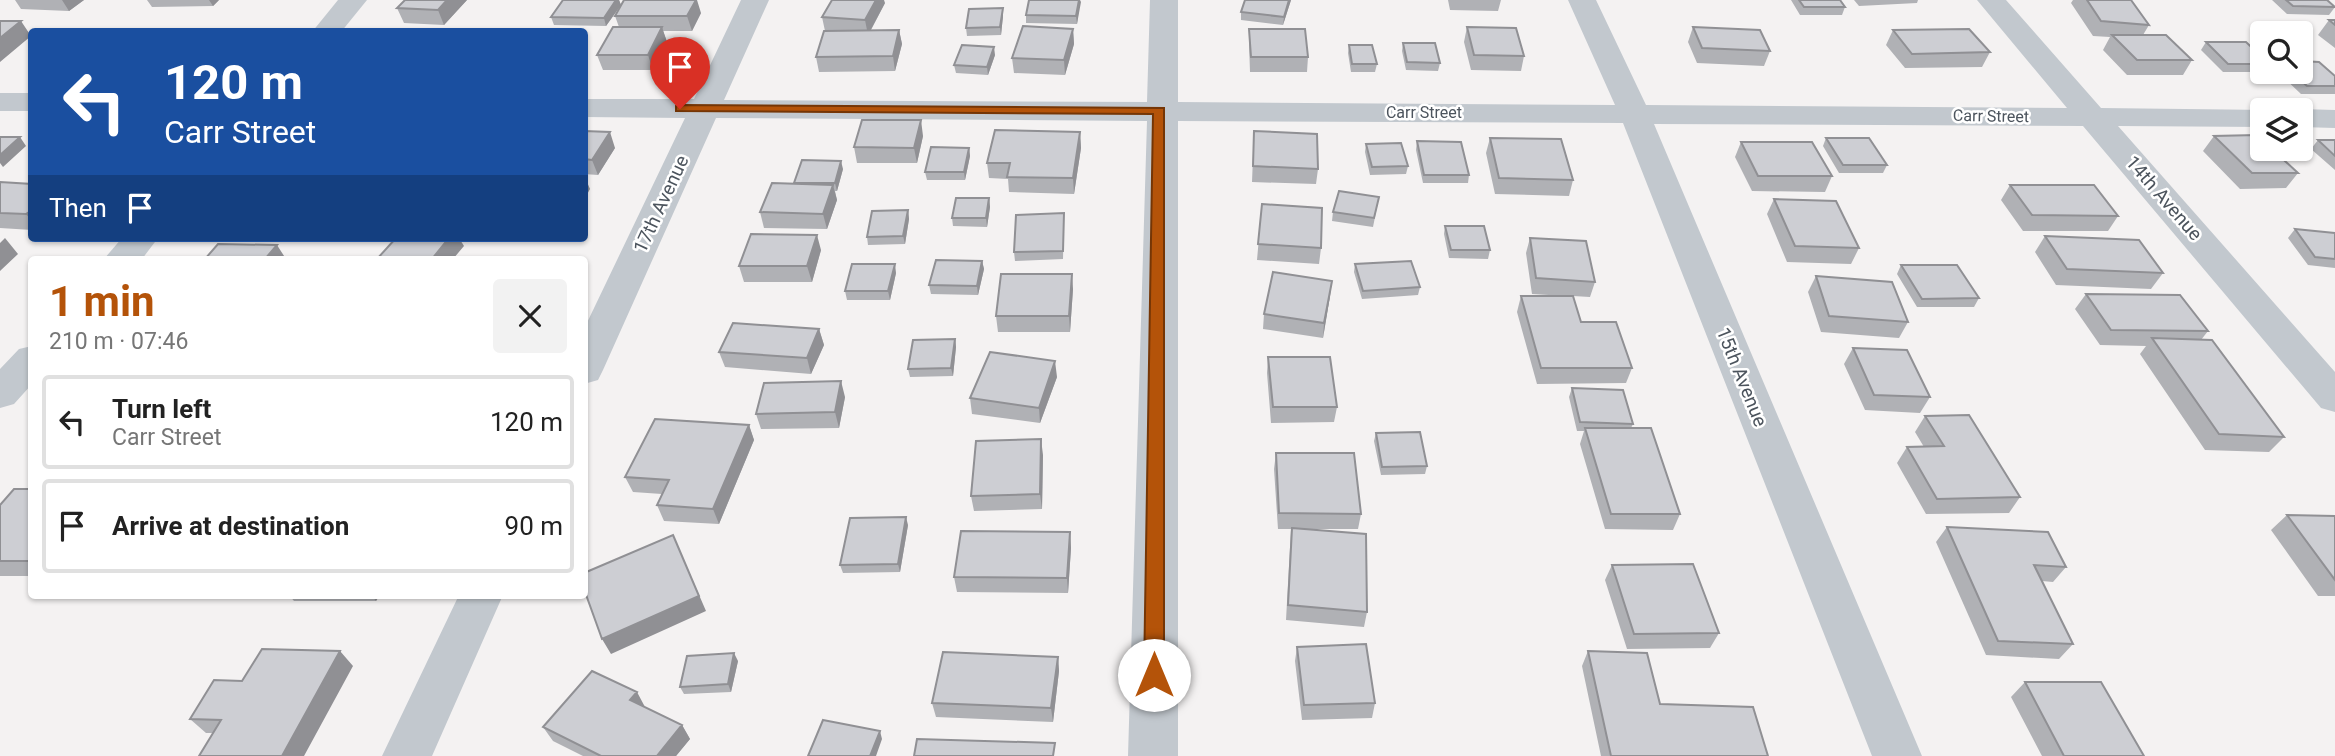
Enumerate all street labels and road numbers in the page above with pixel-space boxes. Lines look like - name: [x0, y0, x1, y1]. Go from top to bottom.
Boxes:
- street label: Carr Street: [1386, 103, 1462, 122]
- street label: Carr Street: [1953, 106, 2029, 126]
- street label: 14th Avenue: [2121, 151, 2207, 245]
- street label: 17th Avenue: [628, 152, 694, 256]
- street label: 15th Avenue: [1712, 324, 1772, 430]

